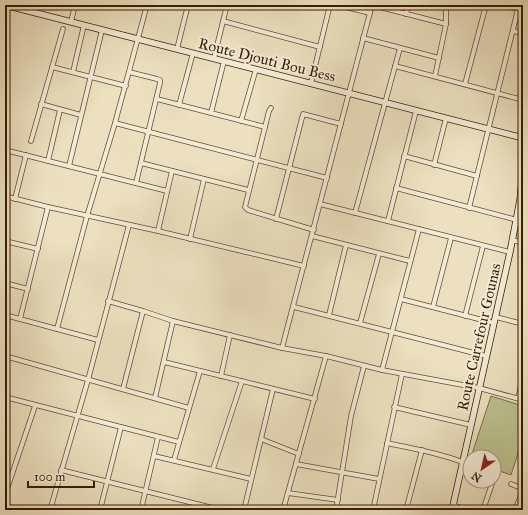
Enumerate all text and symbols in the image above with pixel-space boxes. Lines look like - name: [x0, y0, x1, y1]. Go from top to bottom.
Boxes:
- street label: Route Djouti Bou Bess: [197, 34, 337, 86]
- street label: Route Carrefour Gounas: [453, 261, 505, 413]
- north arrow: [462, 449, 502, 489]
- scale bar: [28, 463, 94, 489]
- text: N: [469, 469, 484, 485]
- text: 100 m: [34, 470, 65, 484]

